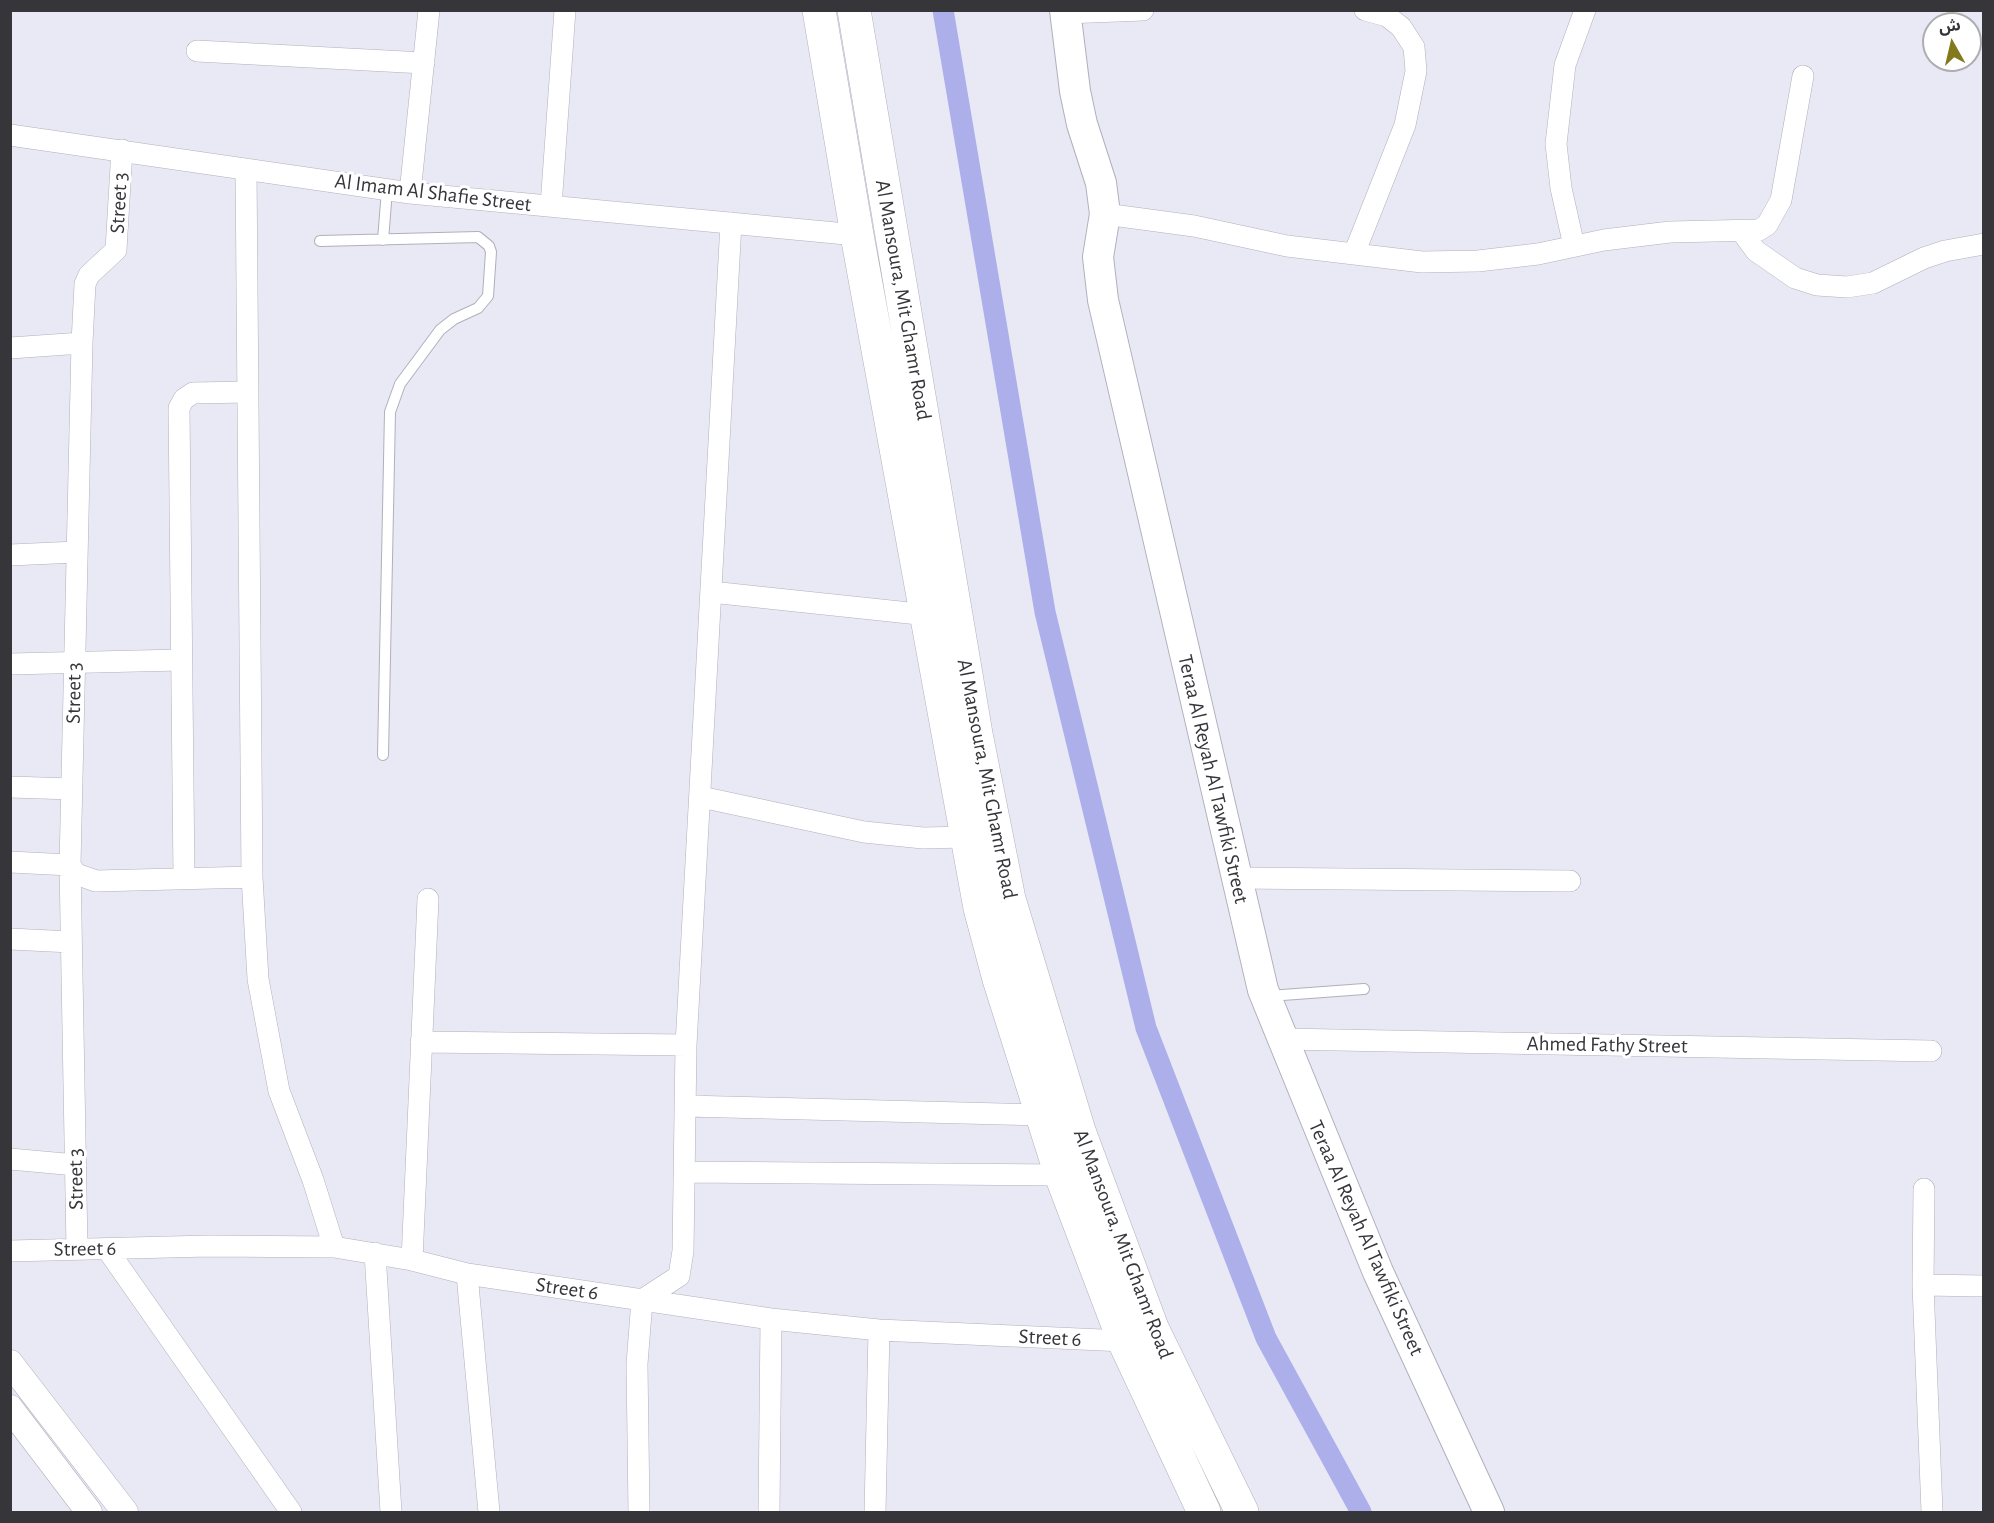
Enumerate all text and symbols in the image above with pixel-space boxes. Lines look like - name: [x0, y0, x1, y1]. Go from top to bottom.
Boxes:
- north arrow: [1922, 12, 1982, 72]
- text: ش: [1938, 17, 1962, 36]
- street label: Al Imam Al Shafie Street: [333, 168, 533, 218]
- street label: Street 3: [105, 172, 133, 234]
- street label: Al Mansoura, Mit Ghamr Road: [869, 178, 937, 422]
- street label: Teraa Al Reyah Al Tawfiki Street: [1172, 652, 1254, 906]
- street label: Al Mansoura, Mit Ghamr Road: [951, 657, 1023, 901]
- street label: Street 3: [61, 662, 87, 724]
- street label: Ahmed Fathy Street: [1526, 1031, 1688, 1059]
- street label: Teraa Al Reyah Al Tawfiki Street: [1303, 1117, 1429, 1359]
- street label: Al Mansoura, Mit Ghamr Road: [1068, 1126, 1178, 1362]
- street label: Street 3: [63, 1148, 89, 1210]
- street label: Street 6: [53, 1236, 117, 1262]
- street label: Street 6: [534, 1272, 600, 1306]
- street label: Street 6: [1018, 1324, 1082, 1352]

